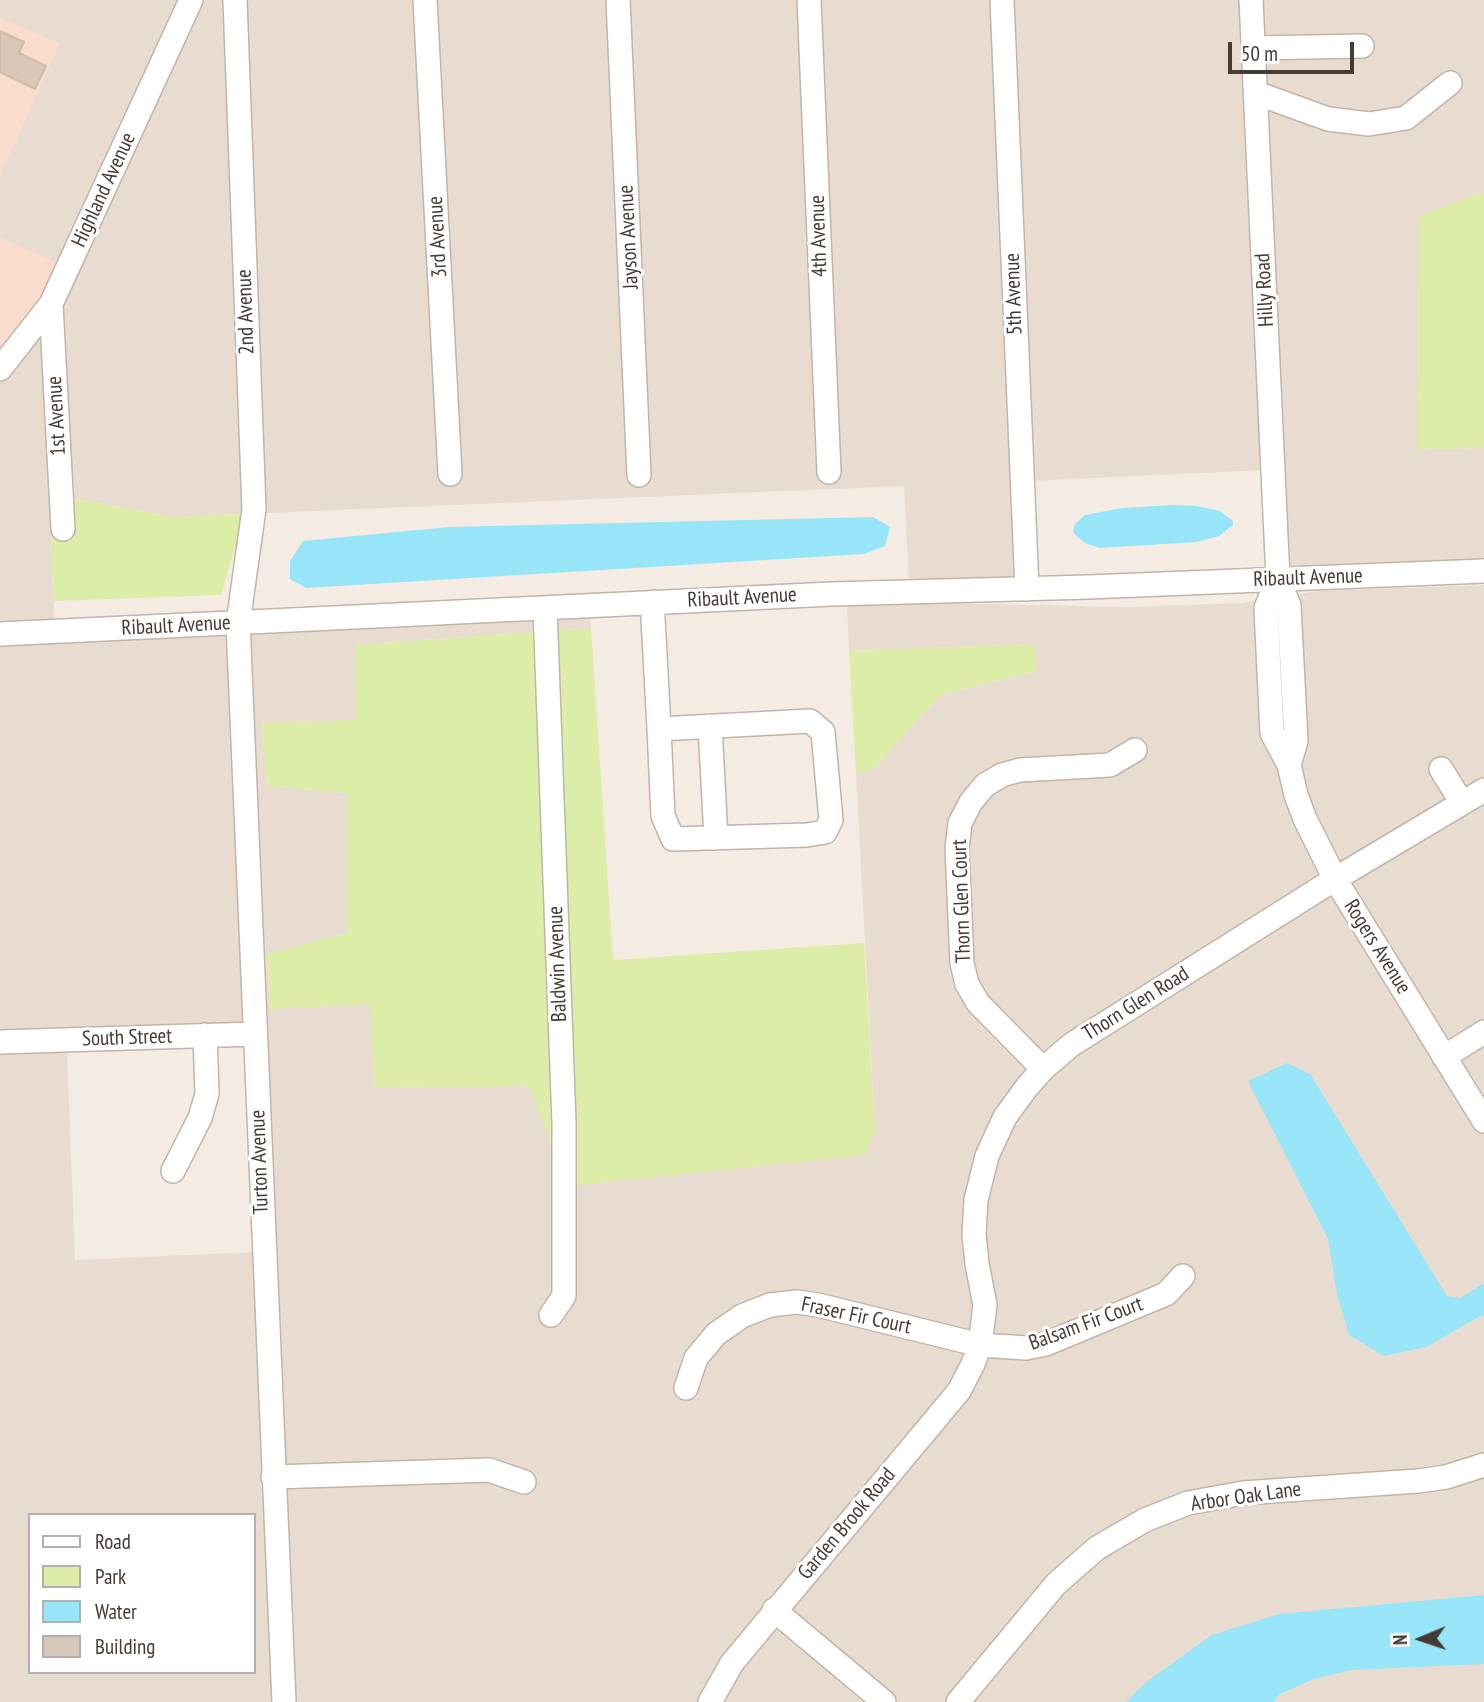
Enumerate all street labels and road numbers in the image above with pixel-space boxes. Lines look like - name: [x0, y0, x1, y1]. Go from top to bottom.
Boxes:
- street label: Highland Avenue: [67, 129, 141, 251]
- street label: Jayson Avenue: [614, 184, 644, 290]
- street label: 3rd Avenue: [423, 195, 453, 279]
- street label: 4th Avenue: [805, 195, 833, 277]
- street label: 5th Avenue: [1000, 253, 1028, 335]
- street label: Hilly Road: [1250, 253, 1280, 327]
- street label: 2nd Avenue: [232, 269, 260, 355]
- street label: 1st Avenue: [42, 375, 72, 457]
- street label: Ribault Avenue: [1253, 563, 1363, 593]
- street label: Ribault Avenue: [687, 583, 797, 613]
- street label: Ribault Avenue: [121, 611, 231, 641]
- street label: Thorn Glen Court: [947, 839, 977, 963]
- street label: Rogers Avenue: [1338, 895, 1416, 999]
- street label: Baldwin Avenue: [543, 906, 573, 1022]
- street label: Thorn Glen Road: [1078, 961, 1194, 1047]
- street label: South Street: [82, 1024, 172, 1052]
- street label: Turton Avenue: [246, 1109, 274, 1215]
- street label: Fraser Fir Court: [799, 1292, 913, 1340]
- street label: Balsam Fir Court: [1026, 1292, 1146, 1356]
- street label: Garden Brook Road: [793, 1463, 901, 1585]
- street label: Arbor Oak Lane: [1189, 1477, 1303, 1517]

